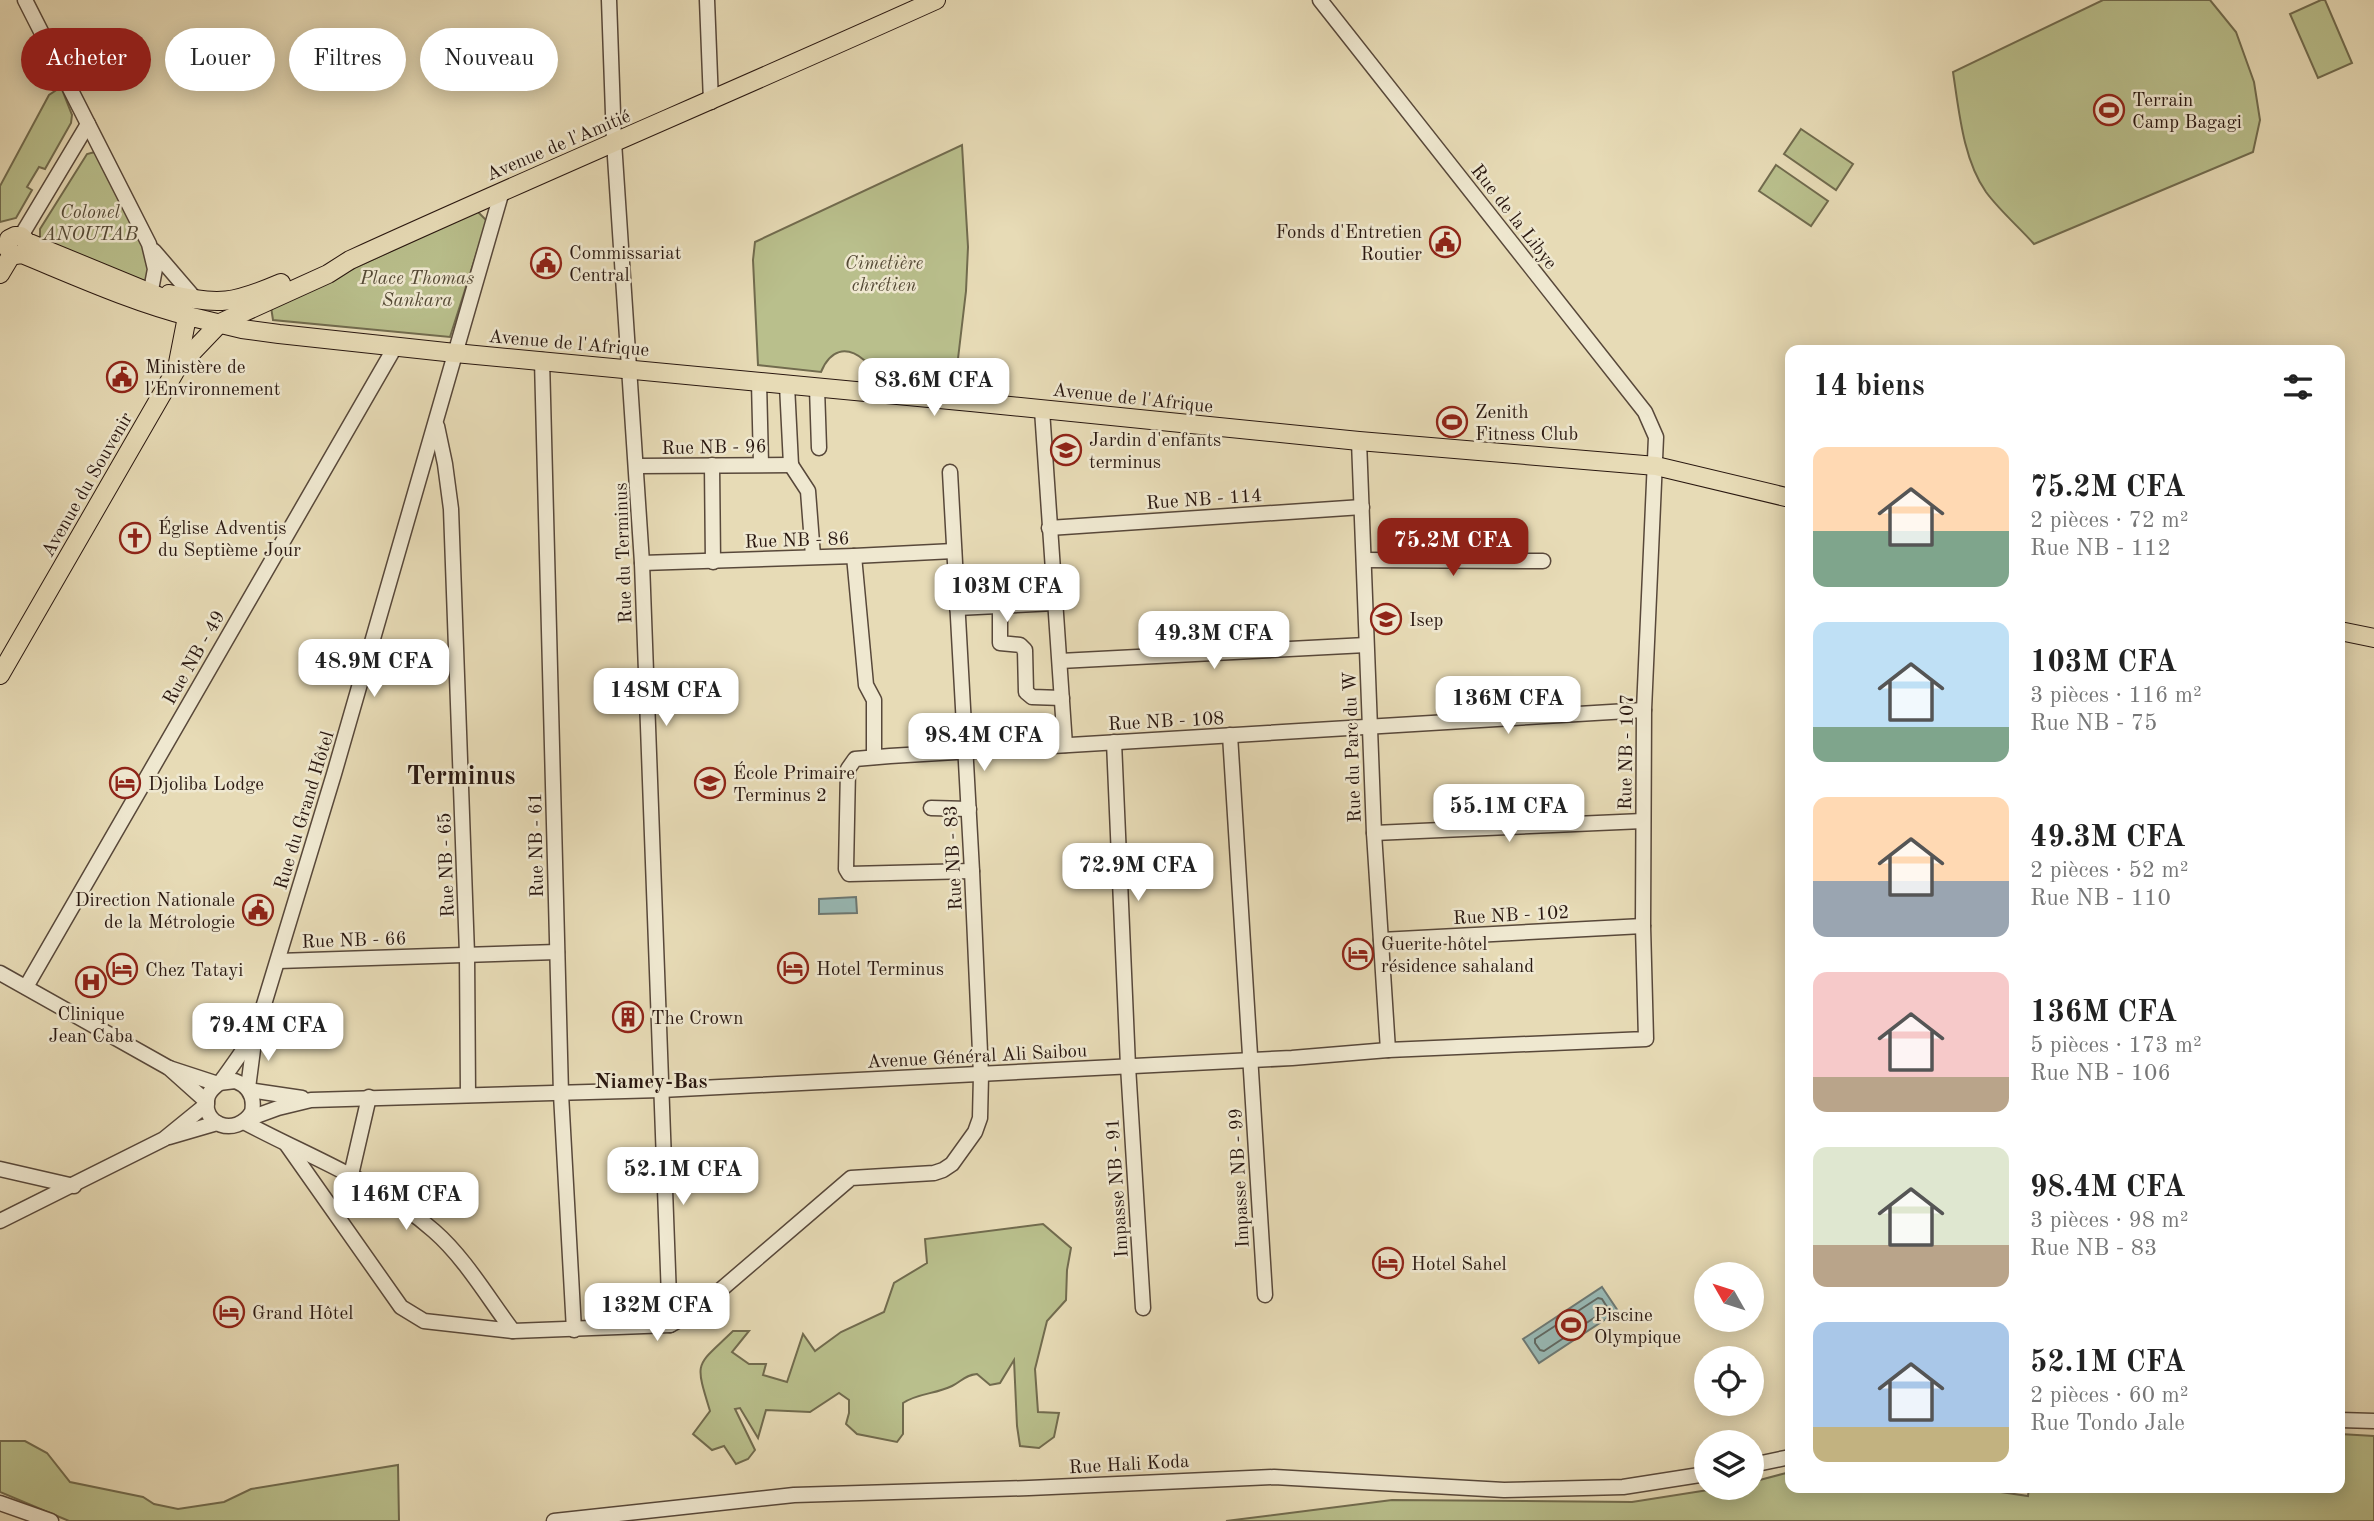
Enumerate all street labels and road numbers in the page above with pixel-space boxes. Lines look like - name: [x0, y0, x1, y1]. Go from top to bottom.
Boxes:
- street label: Avenue de l'Amitié: [484, 107, 634, 185]
- street label: Rue de la Libye: [1466, 162, 1560, 273]
- street label: Avenue de l'Afrique: [488, 328, 650, 361]
- street label: Avenue de l'Afrique: [1051, 382, 1214, 417]
- street label: Avenue du Souvenir: [39, 410, 137, 561]
- street label: Rue NB - 96: [661, 438, 767, 459]
- street label: Rue du Terminus: [613, 482, 636, 624]
- street label: Rue NB - 114: [1146, 487, 1263, 514]
- street label: Rue NB - 86: [744, 530, 850, 553]
- street label: Rue NB - 49: [161, 608, 230, 709]
- street label: Rue du Parc du W: [1341, 671, 1366, 823]
- street label: Rue NB - 107: [1617, 694, 1638, 810]
- street label: Rue NB - 108: [1108, 710, 1225, 735]
- street label: Rue du Grand Hôtel: [272, 729, 339, 892]
- street label: Rue NB - 61: [527, 792, 548, 898]
- street label: Rue NB - 83: [942, 805, 967, 911]
- street label: Rue NB - 65: [436, 812, 459, 918]
- street label: Rue NB - 102: [1453, 904, 1570, 929]
- street label: Rue NB - 66: [301, 930, 407, 953]
- street label: Avenue Général Ali Saibou: [867, 1042, 1088, 1073]
- street label: Impasse NB - 99: [1227, 1108, 1254, 1248]
- street label: Impasse NB - 91: [1104, 1117, 1133, 1258]
- street label: Rue Hali Koda: [1068, 1453, 1191, 1478]

